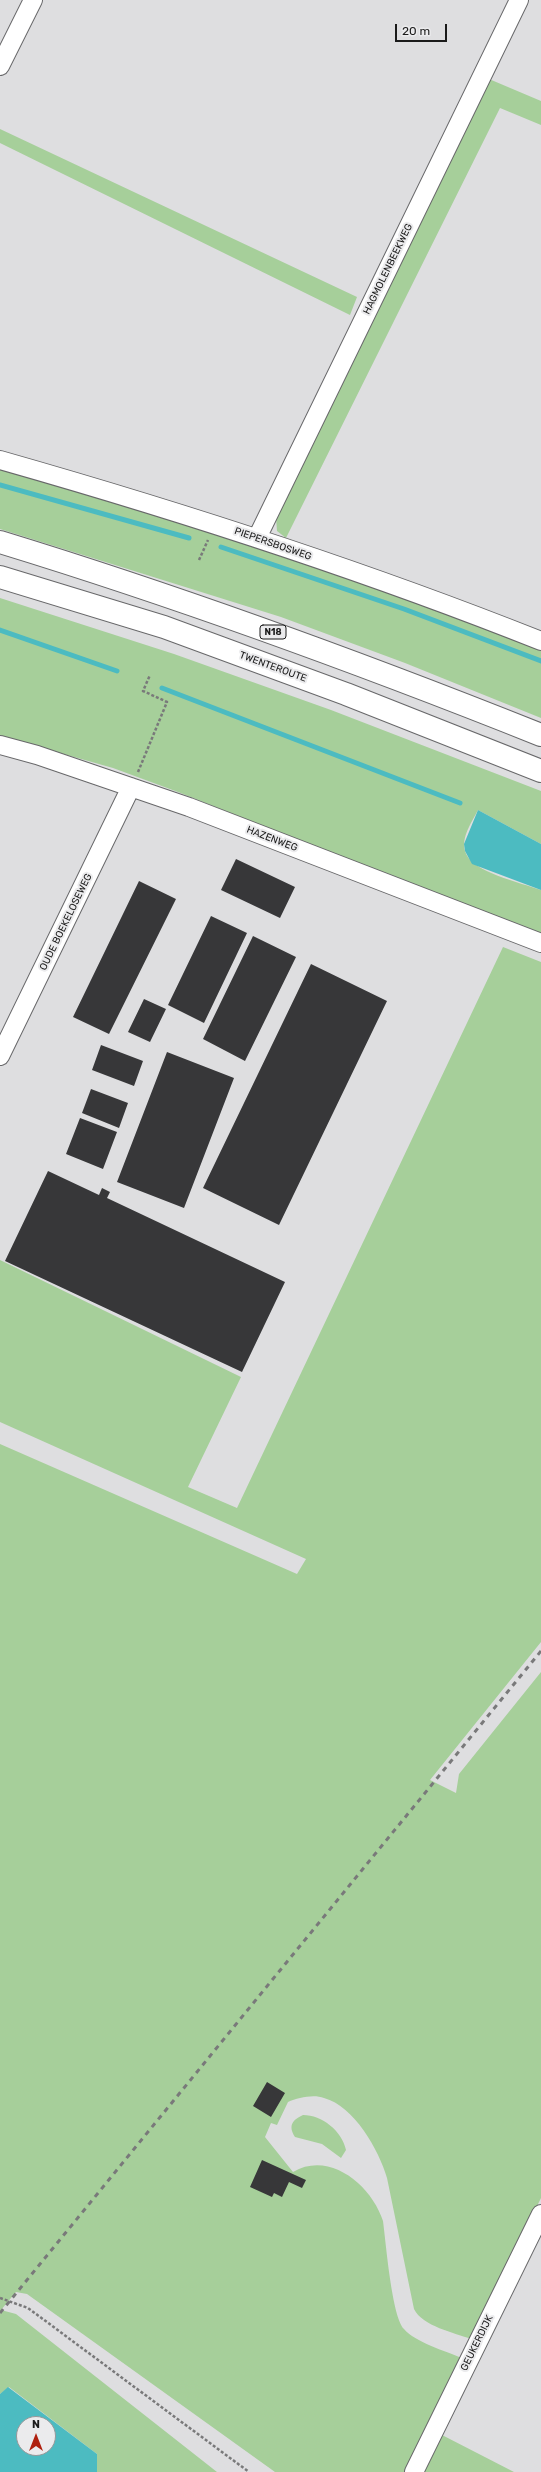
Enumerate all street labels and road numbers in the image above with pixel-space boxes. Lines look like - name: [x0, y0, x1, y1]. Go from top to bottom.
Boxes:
- street label: HAGMOLENBEEKWEG: [361, 222, 415, 316]
- street label: PIEPERSBOSWEG: [233, 525, 313, 563]
- road number: N18: [260, 625, 286, 639]
- street label: TWENTEROUTE: [238, 649, 308, 685]
- street label: HAZENWEG: [245, 824, 299, 854]
- street label: OUDE BOEKELOSEWEG: [37, 872, 95, 972]
- street label: GEUKERDIJK: [458, 2313, 496, 2373]

